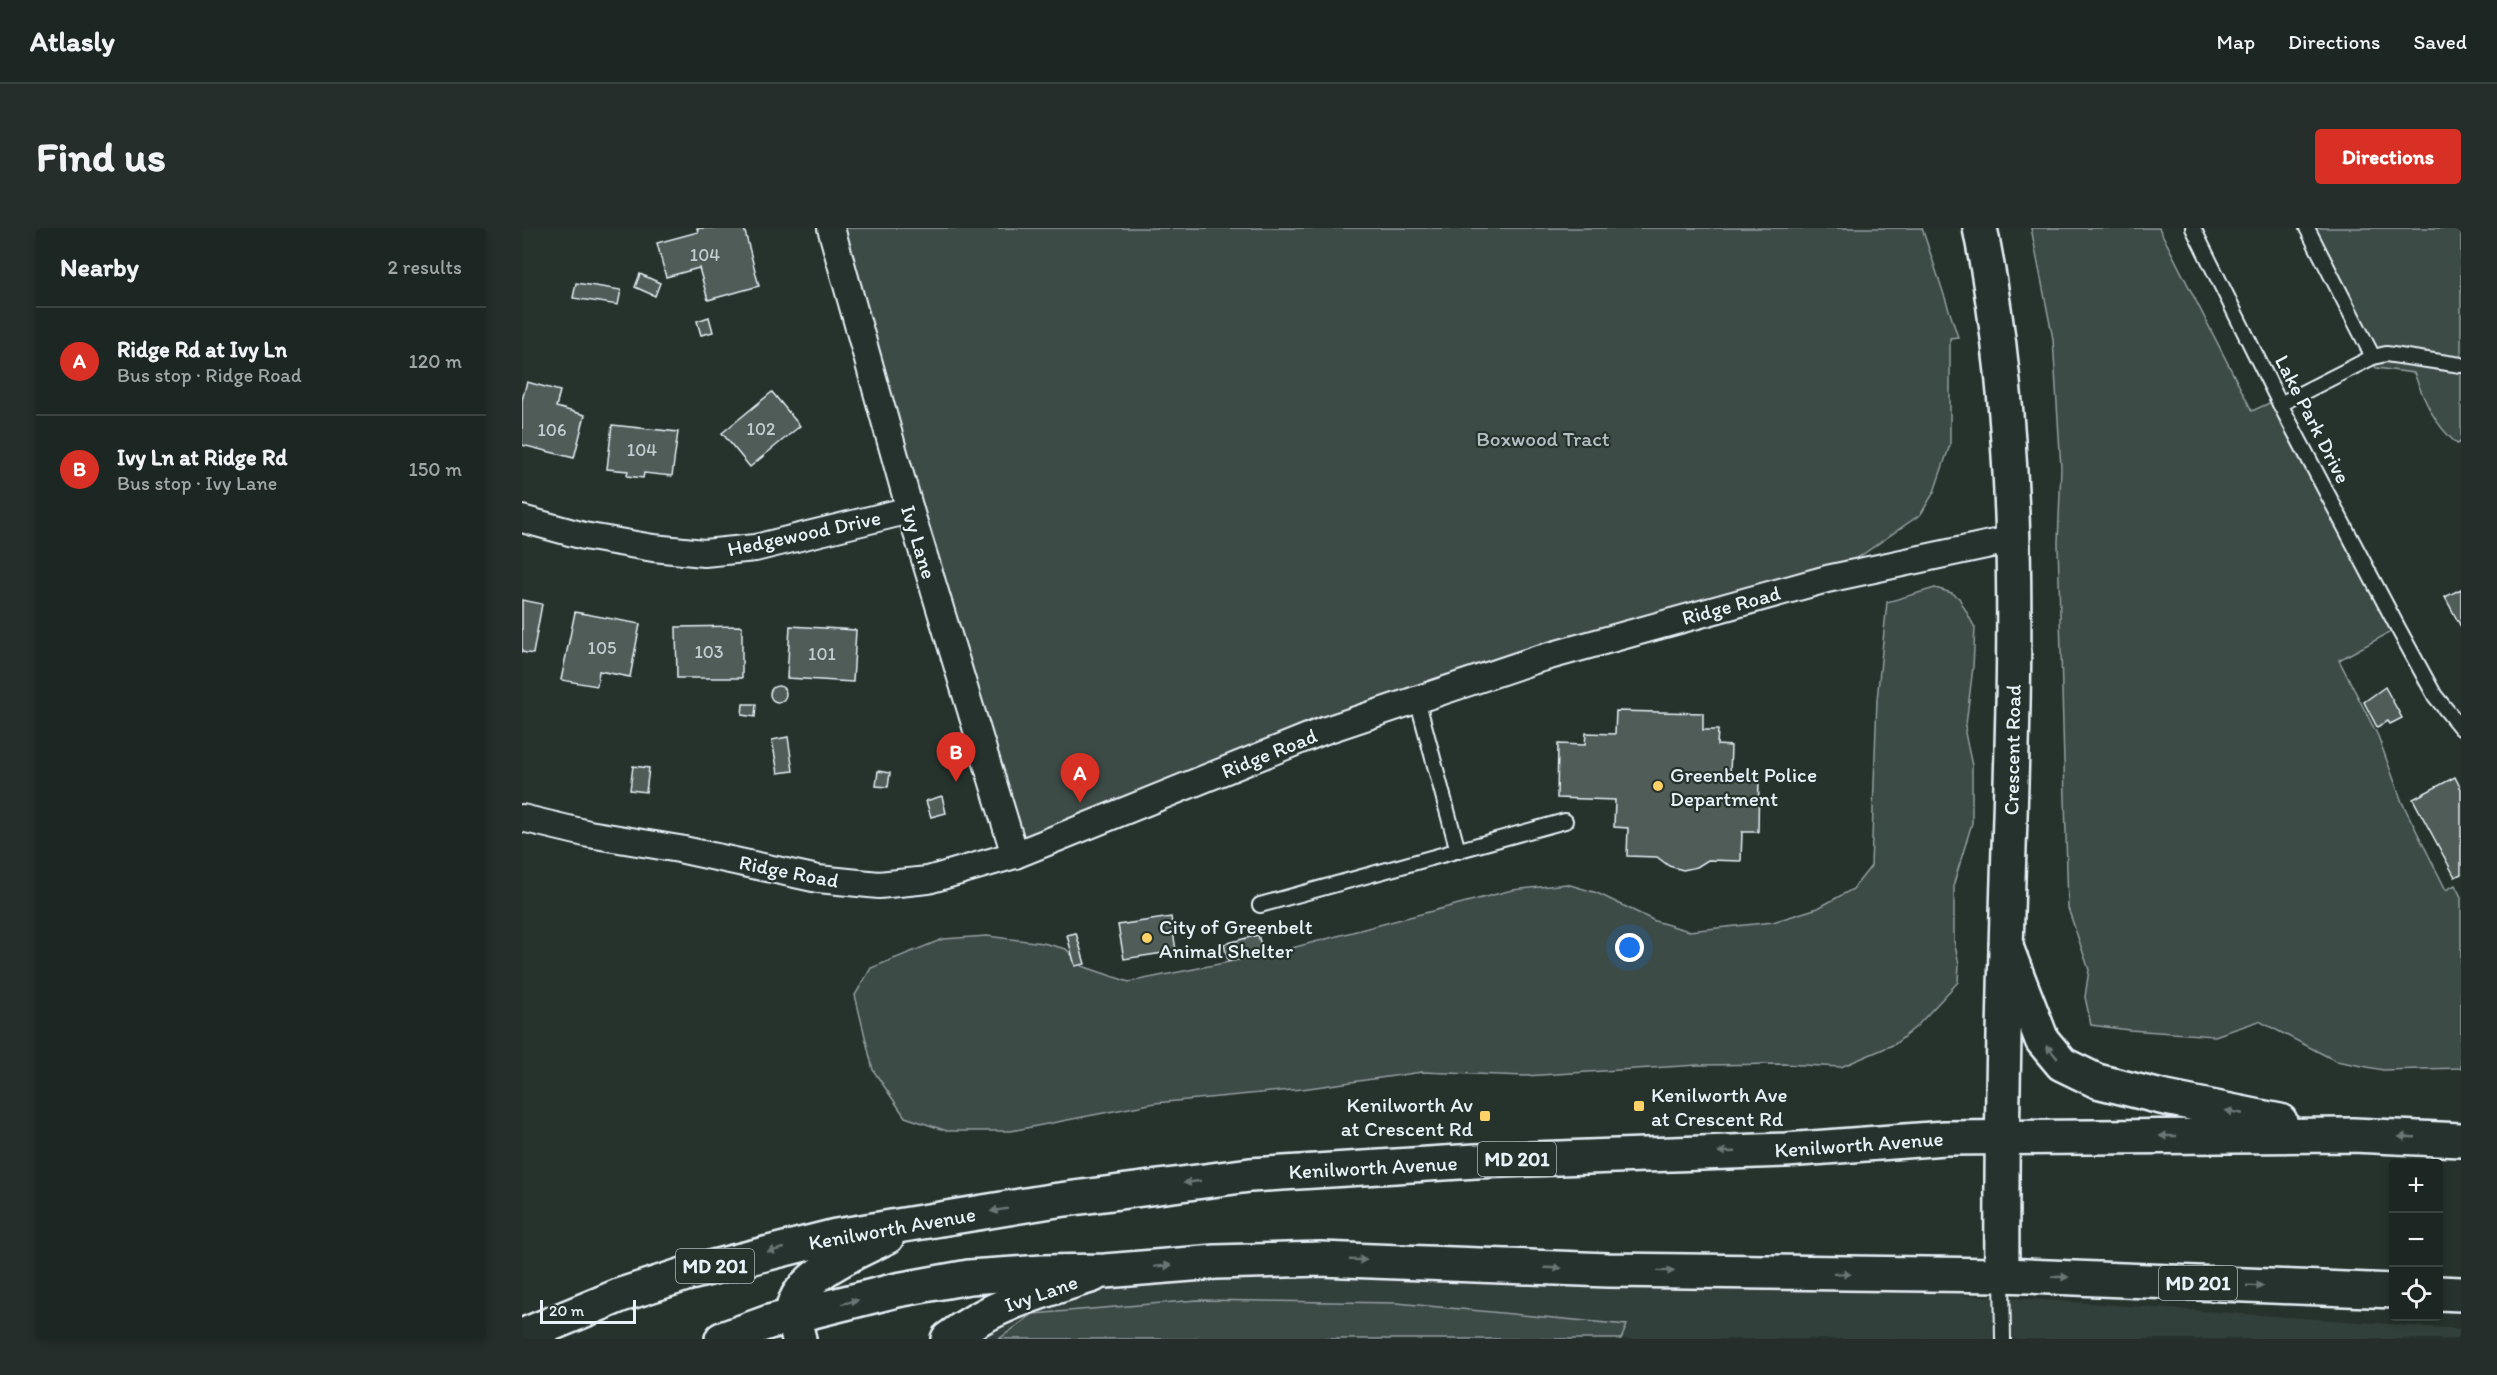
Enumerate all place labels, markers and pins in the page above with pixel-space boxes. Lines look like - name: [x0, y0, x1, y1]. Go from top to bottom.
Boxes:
- pin: B: [936, 732, 976, 782]
- pin: A: [1060, 754, 1100, 803]
- place label: Greenbelt Police Department: [1670, 762, 1817, 811]
- marker: Greenbelt Police Department: [1651, 779, 1665, 793]
- place label: City of Greenbelt Animal Shelter: [1159, 914, 1313, 963]
- marker: City of Greenbelt Animal Shelter: [1140, 931, 1154, 945]
- place label: Kenilworth Ave at Crescent Rd: [1651, 1082, 1787, 1131]
- place label: Kenilworth Av at Crescent Rd: [1341, 1092, 1473, 1141]
- marker: Kenilworth Ave at Crescent Rd: [1632, 1099, 1646, 1113]
- marker: Kenilworth Av at Crescent Rd: [1478, 1109, 1492, 1123]

